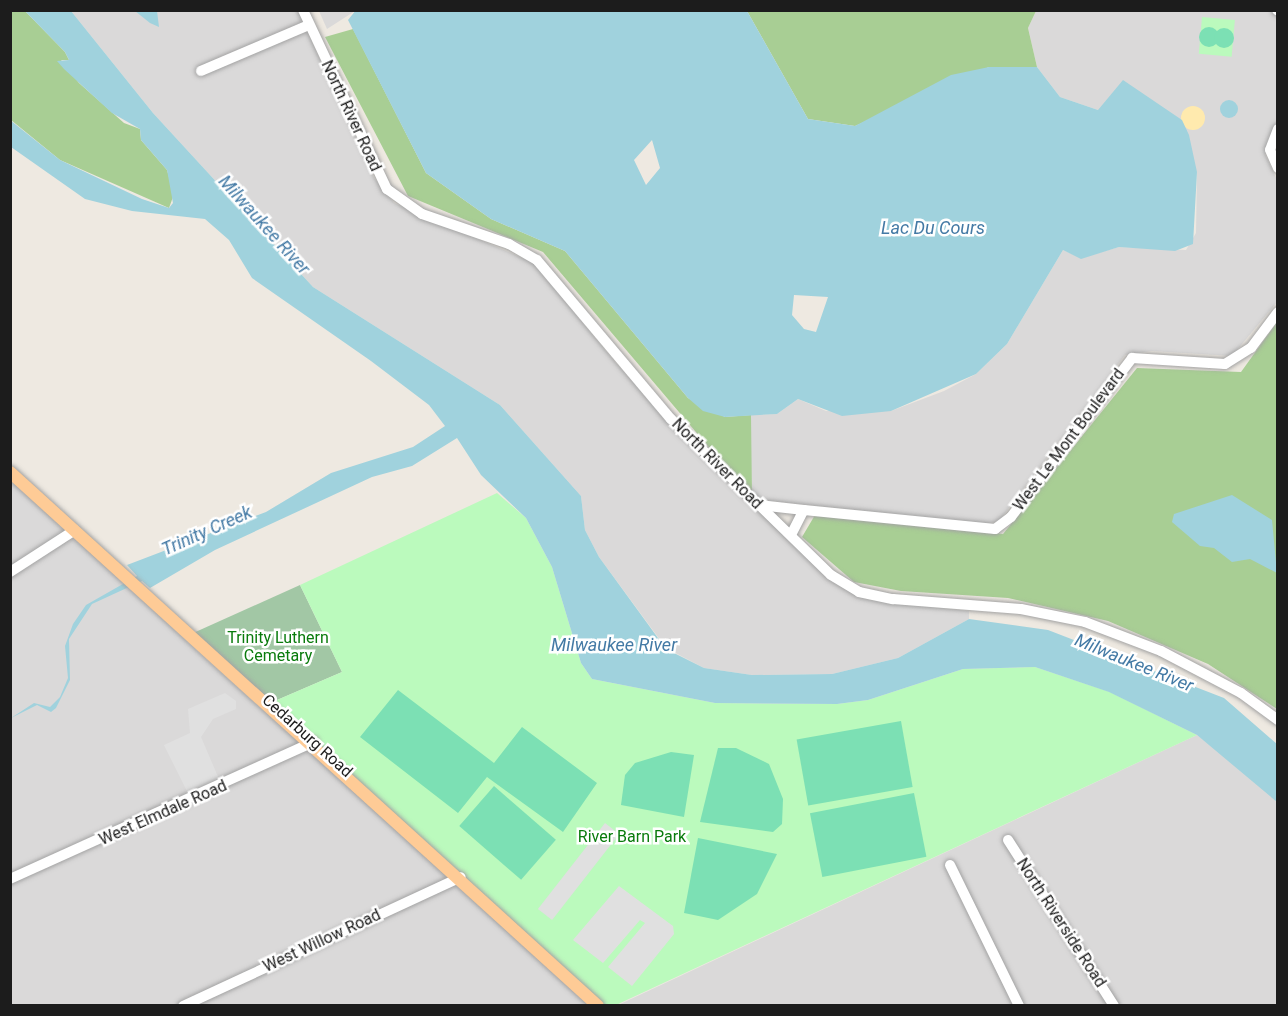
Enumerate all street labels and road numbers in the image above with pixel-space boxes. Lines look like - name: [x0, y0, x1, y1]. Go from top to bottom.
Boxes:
- street label: North River Road: [317, 57, 385, 175]
- street label: West Le Mont Boulevard: [1009, 365, 1129, 515]
- street label: North River Road: [668, 415, 766, 513]
- street label: Cedarburg Road: [258, 690, 356, 782]
- street label: West Elmdale Road: [96, 776, 230, 850]
- street label: North Riverside Road: [1012, 855, 1110, 991]
- street label: West Willow Road: [260, 905, 384, 977]

